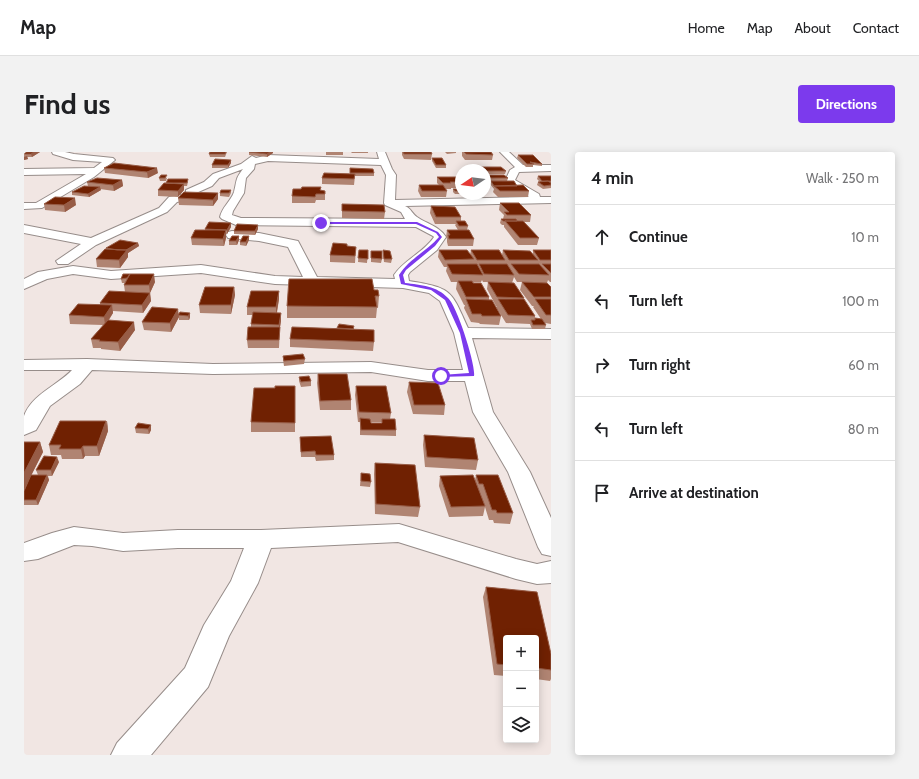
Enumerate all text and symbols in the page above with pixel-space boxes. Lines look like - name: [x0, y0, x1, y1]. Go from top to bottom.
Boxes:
- text: Map: [20, 16, 56, 39]
- text: Home: [688, 19, 725, 37]
- text: Map: [747, 19, 772, 37]
- text: About: [794, 19, 831, 37]
- text: Contact: [853, 19, 899, 37]
- button: Directions: [798, 85, 895, 123]
- text: Find us: [24, 87, 110, 121]
- north arrow: [455, 164, 491, 200]
- text: 4 min: [591, 168, 634, 188]
- text: Walk · 250 m: [806, 170, 879, 186]
- route end: [312, 214, 330, 232]
- icon: ahead: [591, 226, 613, 248]
- text: Continue: [629, 228, 688, 246]
- text: 10 m: [851, 229, 879, 245]
- icon: left: [591, 290, 613, 312]
- text: Turn left: [629, 292, 683, 310]
- text: 100 m: [842, 293, 879, 309]
- icon: right: [591, 354, 613, 376]
- text: Turn right: [629, 356, 690, 374]
- text: 60 m: [848, 357, 879, 373]
- route start: [432, 367, 450, 385]
- icon: left: [591, 418, 613, 440]
- text: Turn left: [629, 420, 683, 438]
- text: 80 m: [848, 421, 879, 437]
- icon: arrive: [591, 482, 613, 504]
- text: Arrive at destination: [629, 484, 759, 502]
- map controls: [503, 635, 539, 743]
- button: +: [503, 635, 539, 671]
- button: −: [503, 671, 539, 707]
- button: layers: [503, 707, 539, 743]

